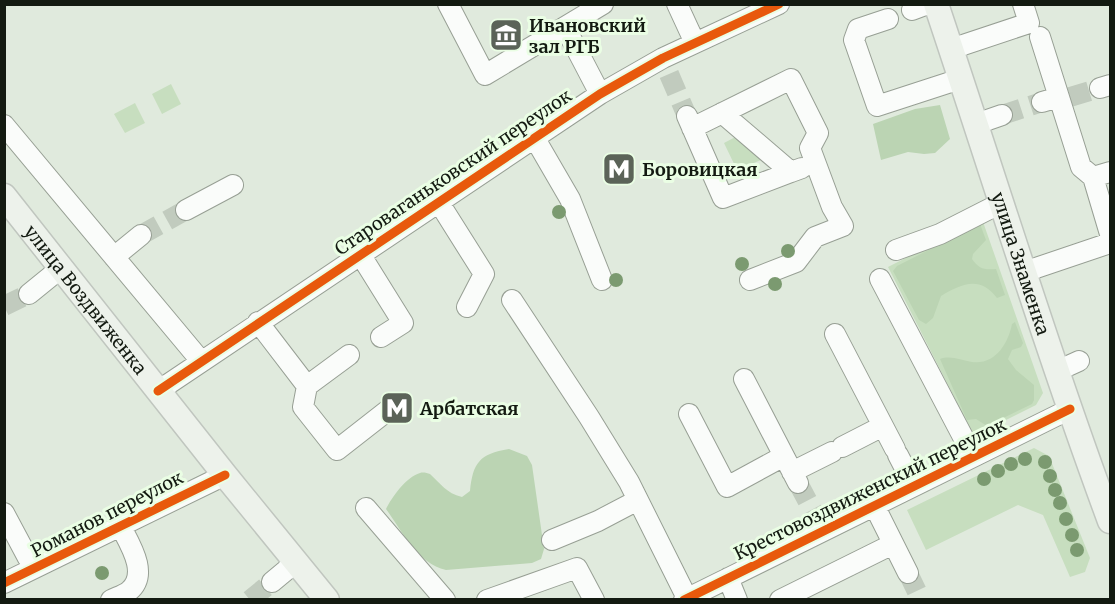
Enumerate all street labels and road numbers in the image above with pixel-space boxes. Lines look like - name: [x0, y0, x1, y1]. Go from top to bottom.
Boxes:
- street label: Староваганьковский переулок: [330, 84, 576, 260]
- street label: улица Знаменка: [987, 189, 1056, 338]
- street label: улица Воздвиженка: [20, 220, 152, 379]
- street label: Крестовоздвиженский переулок: [730, 413, 1010, 565]
- street label: Романов переулок: [27, 465, 187, 562]

